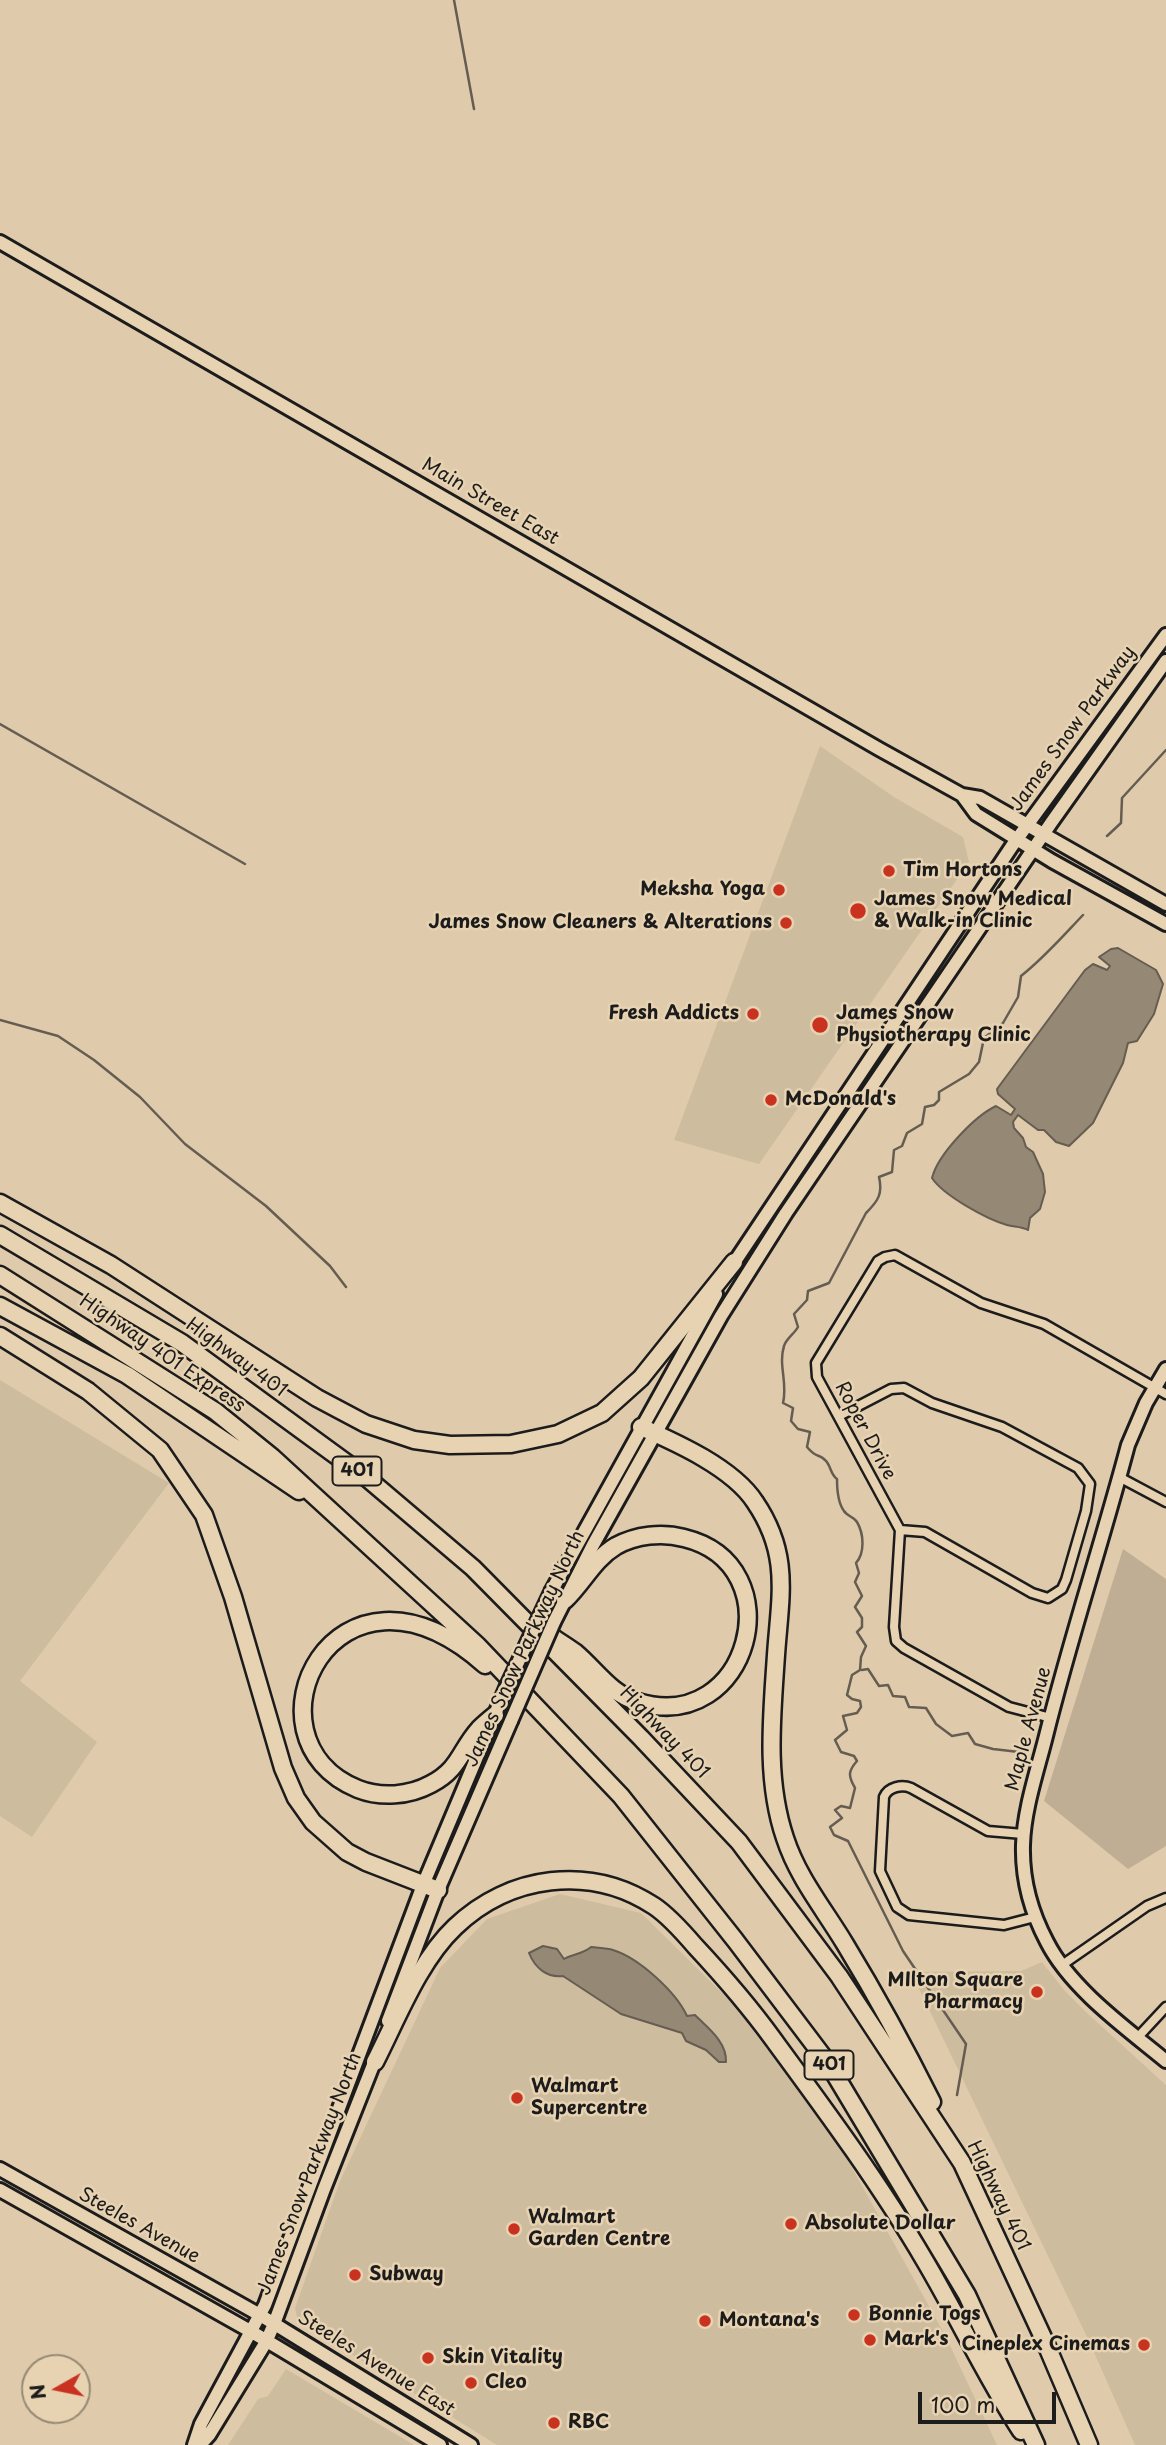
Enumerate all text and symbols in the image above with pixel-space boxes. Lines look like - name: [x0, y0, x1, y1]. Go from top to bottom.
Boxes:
- street label: Main Street East: [417, 454, 563, 550]
- street label: James Snow Parkway: [1005, 642, 1141, 816]
- place label: Tim Hortons: [903, 860, 1022, 882]
- marker: Tim Hortons: [881, 863, 897, 879]
- place label: Meksha Yoga: [640, 879, 765, 901]
- marker: Meksha Yoga: [771, 882, 787, 898]
- place label: James Snow Medical & Walk-in Clinic: [874, 889, 1072, 933]
- marker: James Snow Medical & Walk-in Clinic: [848, 901, 868, 921]
- place label: James Snow Cleaners & Alterations: [428, 912, 772, 934]
- marker: James Snow Cleaners & Alterations: [778, 915, 794, 931]
- place label: Fresh Addicts: [608, 1003, 739, 1025]
- place label: James Snow Physiotherapy Clinic: [836, 1003, 1031, 1047]
- marker: Fresh Addicts: [745, 1006, 761, 1022]
- marker: James Snow Physiotherapy Clinic: [810, 1015, 830, 1035]
- place label: McDonald's: [785, 1089, 896, 1111]
- marker: McDonald's: [763, 1092, 779, 1108]
- street label: Highway 401 Express: [75, 1290, 249, 1418]
- street label: Highway 401: [181, 1314, 291, 1402]
- street label: Roper Drive: [830, 1378, 900, 1484]
- road number: 401: [332, 1456, 382, 1486]
- street label: James Snow Parkway North: [460, 1527, 590, 1771]
- street label: Maple Avenue: [1001, 1664, 1057, 1794]
- street label: Highway 401: [614, 1682, 714, 1784]
- place label: MIlton Square Pharmacy: [888, 1970, 1023, 2014]
- marker: MIlton Square Pharmacy: [1029, 1984, 1045, 2000]
- street label: James Snow Parkway North: [253, 2049, 367, 2299]
- road number: 401: [804, 2050, 854, 2080]
- place label: Walmart Supercentre: [531, 2076, 647, 2120]
- marker: Walmart Supercentre: [509, 2090, 525, 2106]
- street label: Highway 401: [962, 2137, 1034, 2255]
- street label: Steeles Avenue: [74, 2183, 204, 2269]
- place label: Walmart Garden Centre: [528, 2207, 670, 2251]
- place label: Absolute Dollar: [805, 2213, 955, 2235]
- marker: Absolute Dollar: [783, 2216, 799, 2232]
- marker: Walmart Garden Centre: [506, 2221, 522, 2237]
- place label: Subway: [369, 2264, 443, 2286]
- marker: Subway: [347, 2267, 363, 2283]
- place label: Bonnie Togs: [868, 2304, 981, 2326]
- street label: Steeles Avenue East: [293, 2306, 459, 2422]
- marker: Bonnie Togs: [846, 2307, 862, 2323]
- place label: Montana's: [719, 2310, 819, 2332]
- marker: Montana's: [697, 2313, 713, 2329]
- place label: Mark's: [884, 2329, 949, 2351]
- marker: Mark's: [862, 2332, 878, 2348]
- place label: Cineplex Cinemas: [961, 2334, 1130, 2356]
- marker: Cineplex Cinemas: [1136, 2337, 1152, 2353]
- place label: Skin Vitality: [442, 2347, 563, 2369]
- marker: Skin Vitality: [420, 2350, 436, 2366]
- north arrow: [21, 2354, 91, 2424]
- place label: Cleo: [485, 2372, 527, 2394]
- marker: Cleo: [463, 2375, 479, 2391]
- scale bar: [921, 2378, 1059, 2422]
- text: N: [22, 2382, 52, 2402]
- text: 100 m: [931, 2388, 995, 2420]
- place label: RBC: [568, 2412, 609, 2434]
- marker: RBC: [546, 2415, 562, 2431]

